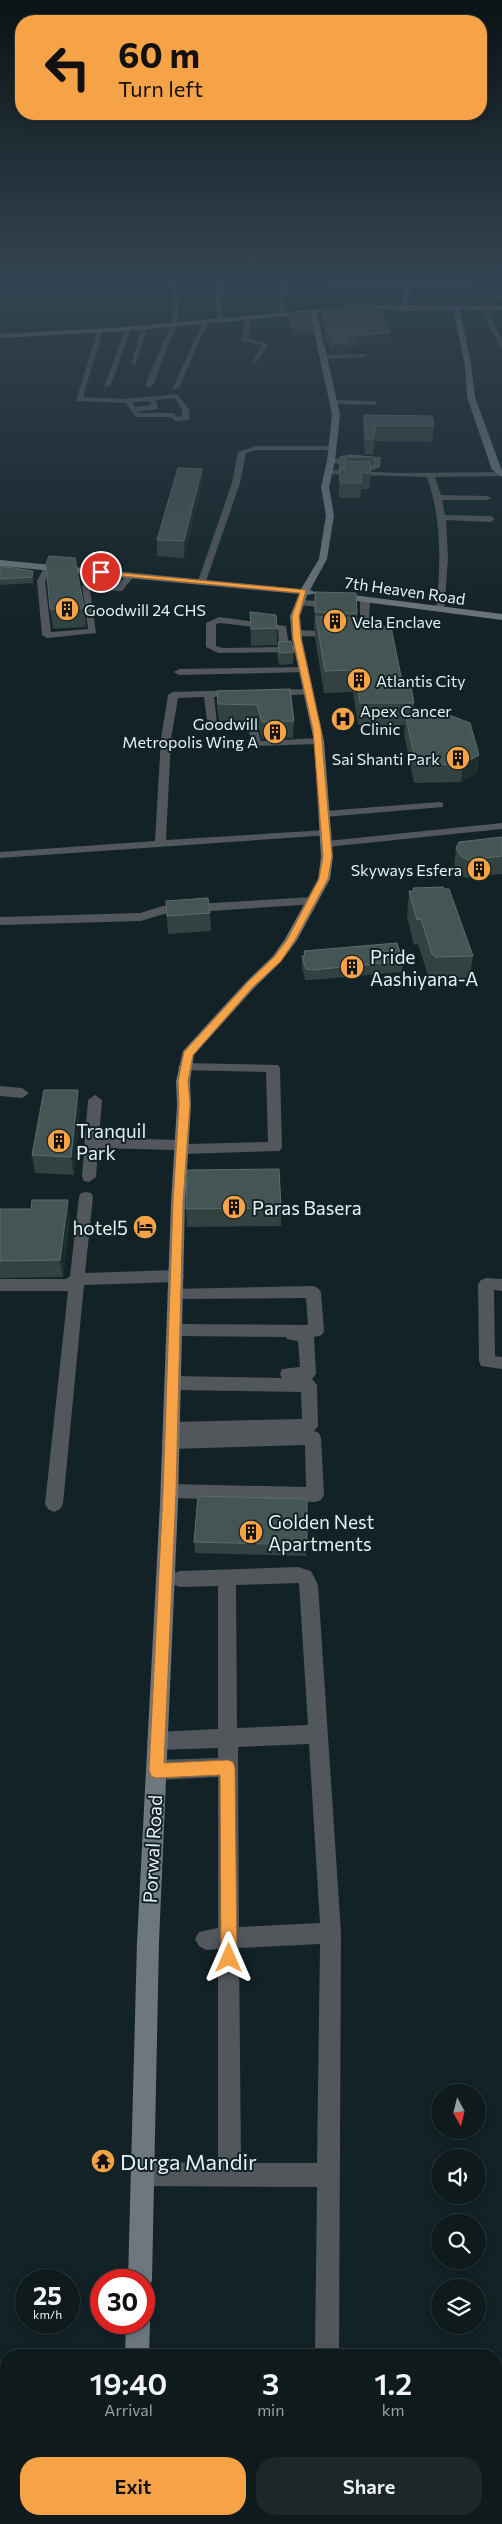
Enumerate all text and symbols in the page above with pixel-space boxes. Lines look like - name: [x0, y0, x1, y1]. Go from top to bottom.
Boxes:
- text: 60 m: [118, 32, 200, 75]
- icon: left: [35, 35, 100, 100]
- text: Turn left: [118, 75, 203, 102]
- pin: [80, 551, 122, 593]
- icon: arrive: [87, 558, 115, 586]
- street label: 7th Heaven Road: [343, 572, 467, 608]
- building icon: Goodwill 24 CHS: [54, 596, 80, 622]
- place label: Goodwill 24 CHS: [84, 600, 206, 619]
- building icon: Vela Enclave: [322, 608, 348, 634]
- place label: Vela Enclave: [352, 612, 441, 631]
- building icon: Atlantis City: [346, 667, 372, 693]
- place label: Atlantis City: [376, 671, 466, 690]
- place label: Apex Cancer Clinic: [360, 701, 452, 738]
- hospital icon: Apex Cancer Clinic: [330, 706, 356, 732]
- place label: Goodwill Metropolis Wing A: [122, 714, 258, 751]
- building icon: Goodwill Metropolis Wing A: [262, 719, 288, 745]
- building icon: Sai Shanti Park: [445, 745, 471, 771]
- place label: Sai Shanti Park: [332, 749, 440, 768]
- building icon: Skyways Esfera: [466, 856, 492, 882]
- place label: Skyways Esfera: [351, 860, 462, 879]
- place label: Pride Aashiyana-A: [370, 945, 478, 990]
- building icon: Pride Aashiyana-A: [339, 954, 365, 980]
- place label: Tranquil Park: [76, 1119, 146, 1164]
- building icon: Tranquil Park: [46, 1128, 72, 1154]
- building icon: Paras Basera: [221, 1194, 247, 1220]
- place label: Paras Basera: [252, 1196, 362, 1219]
- hotel icon: hotel5: [132, 1214, 158, 1240]
- place label: hotel5: [72, 1216, 128, 1239]
- place label: Golden Nest Apartments: [268, 1510, 375, 1555]
- building icon: Golden Nest Apartments: [238, 1519, 264, 1545]
- street label: Porwal Road: [138, 1794, 166, 1904]
- position arrow: [202, 1931, 254, 1983]
- north arrow: [431, 2084, 486, 2139]
- map controls: [431, 2084, 486, 2334]
- temple icon: Durga Mandir: [90, 2148, 116, 2174]
- place label: Durga Mandir: [120, 2148, 257, 2175]
- button: sound: [431, 2149, 486, 2204]
- button: search: [431, 2214, 486, 2269]
- speed limit sign: 30: [90, 2269, 155, 2334]
- button: layers: [431, 2279, 486, 2334]
- text: 25: [33, 2280, 62, 2310]
- text: km/h: [33, 2307, 62, 2321]
- text: 19:40: [90, 2364, 167, 2401]
- text: 3: [262, 2364, 279, 2401]
- text: 1.2: [374, 2364, 412, 2401]
- text: Arrival: [104, 2400, 153, 2419]
- text: min: [257, 2400, 284, 2419]
- text: km: [382, 2400, 404, 2419]
- button: Exit: [20, 2457, 246, 2515]
- button: Share: [256, 2457, 482, 2515]

